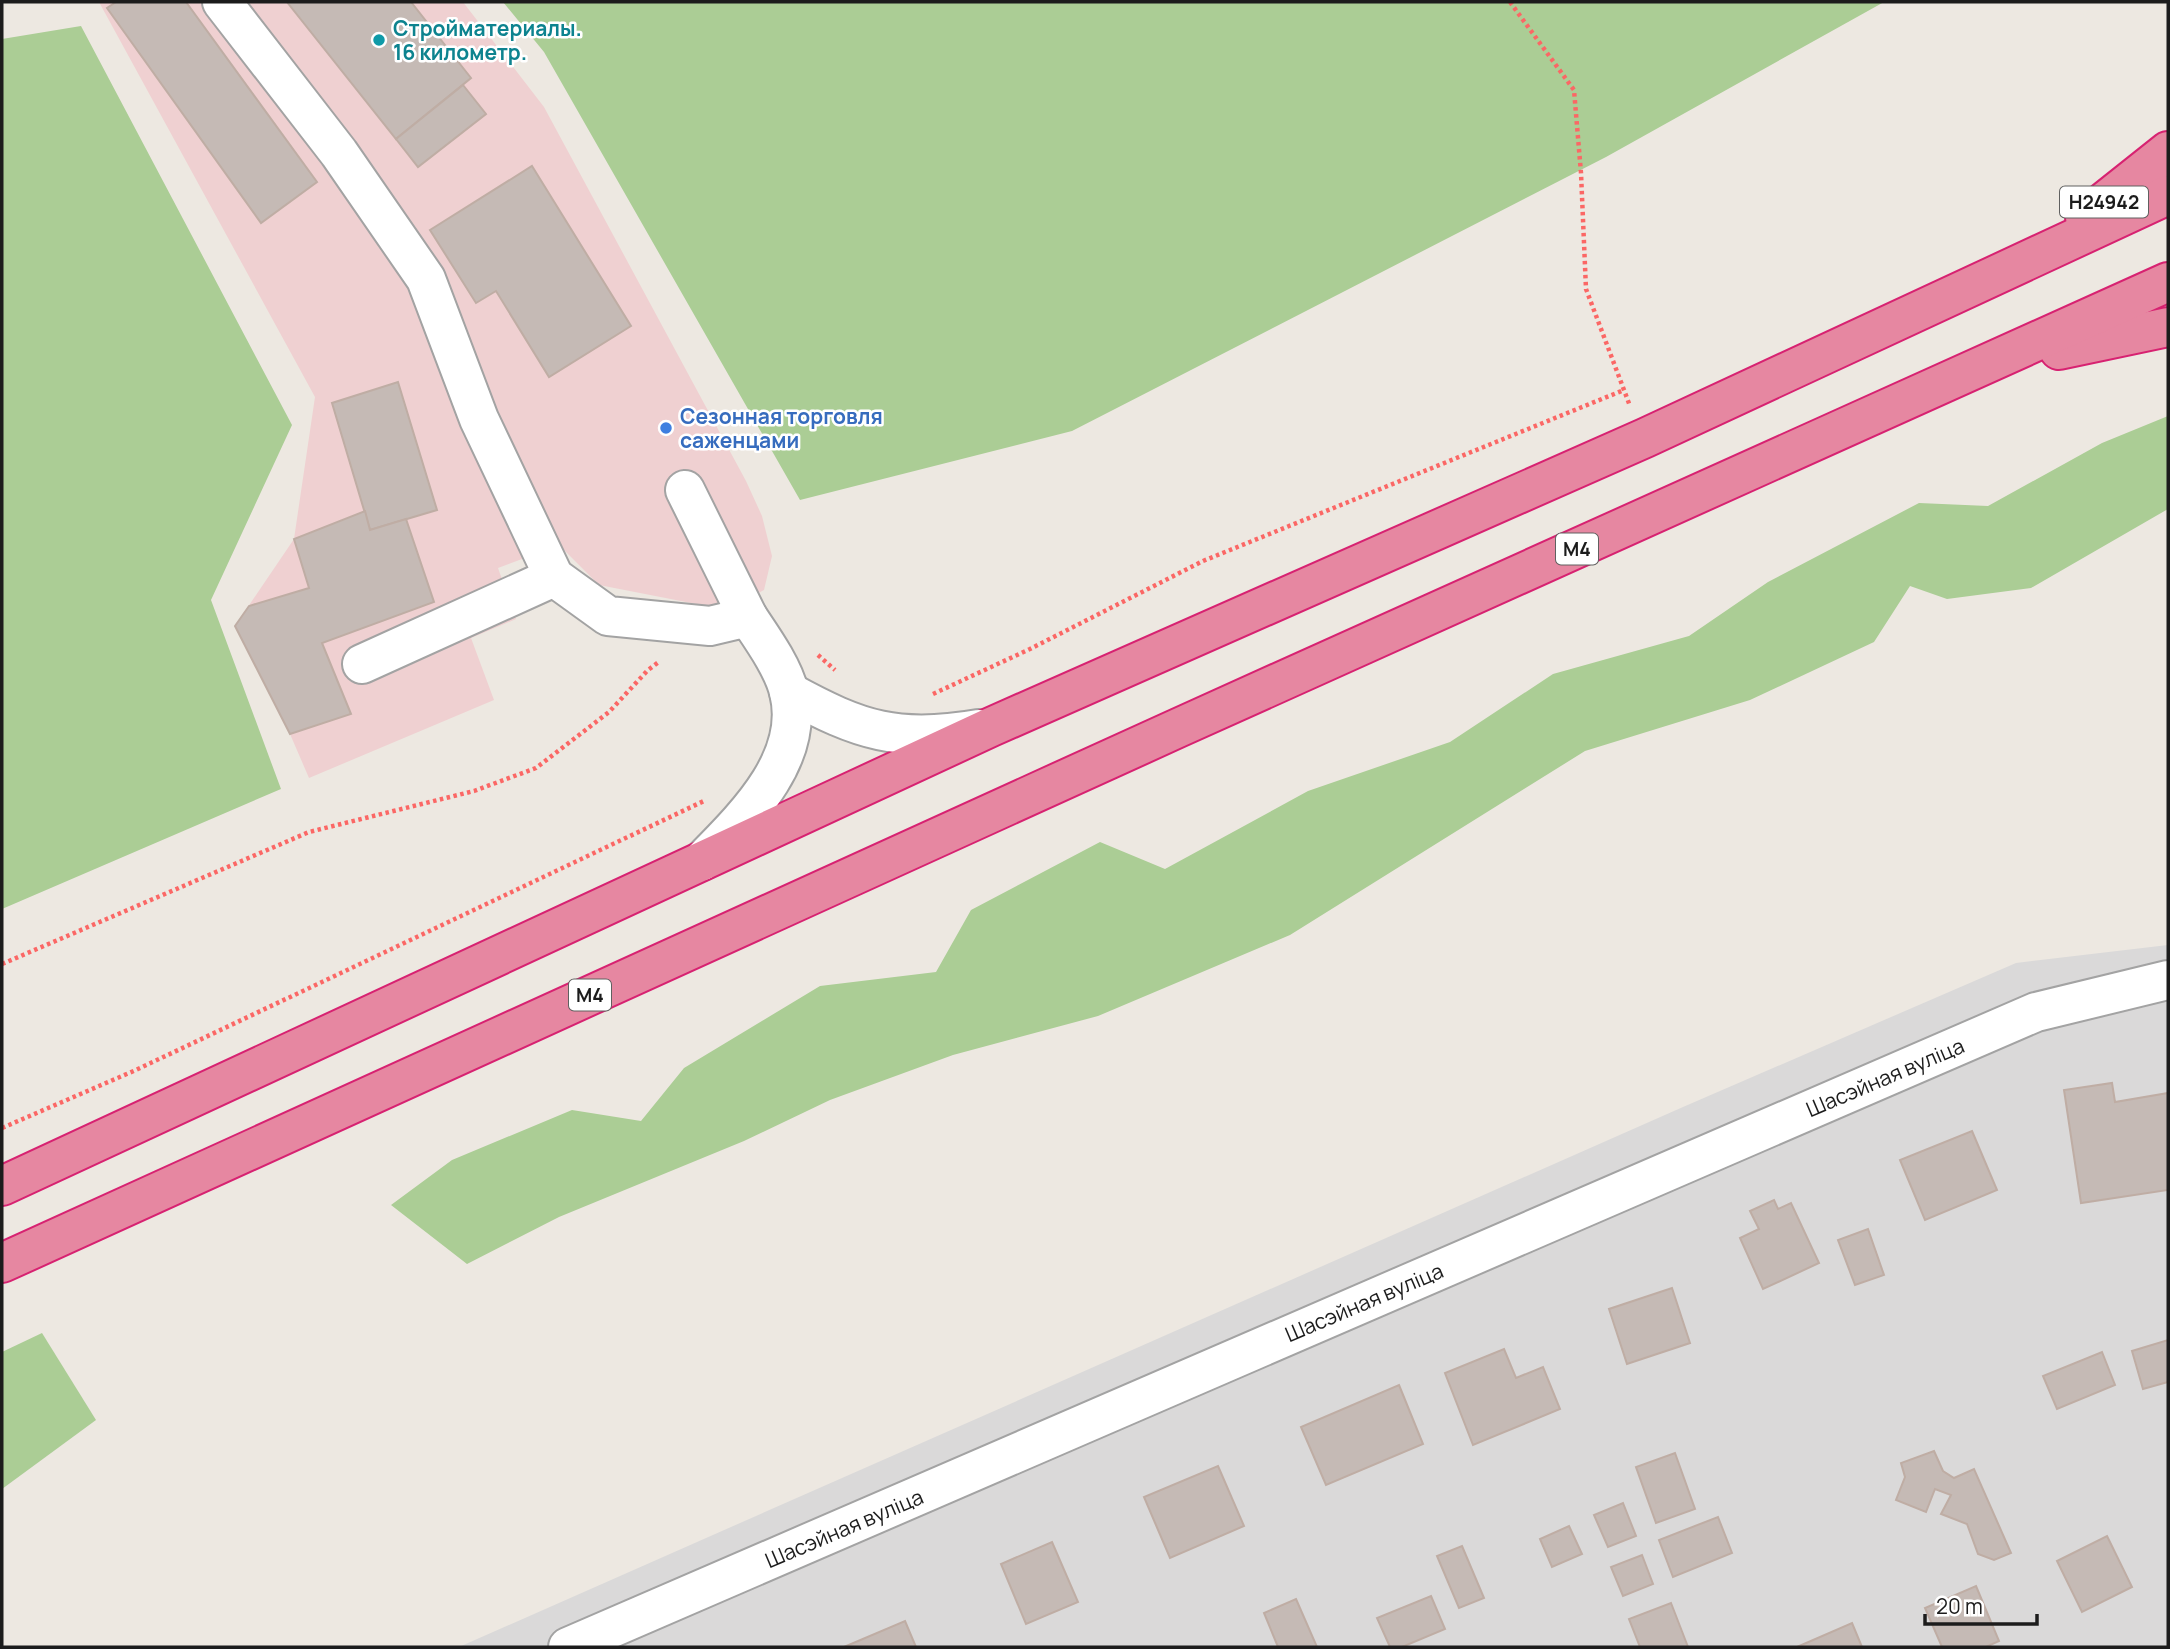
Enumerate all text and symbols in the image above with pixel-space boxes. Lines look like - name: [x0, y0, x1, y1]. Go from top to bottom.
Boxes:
- place label: Стройматериалы. 16 километр.: [393, 14, 582, 66]
- marker: Стройматериалы. 16 километр.: [371, 32, 387, 48]
- road number: Н24942: [2060, 186, 2148, 218]
- place label: Сезонная торговля саженцами: [680, 402, 883, 454]
- marker: Сезонная торговля саженцами: [658, 420, 674, 436]
- road number: М4: [1556, 534, 1598, 564]
- road number: М4: [569, 979, 611, 1010]
- street label: Шасэйная вуліца: [1802, 1031, 1968, 1123]
- street label: Шасэйная вуліца: [1281, 1256, 1447, 1348]
- street label: Шасэйная вуліца: [761, 1482, 927, 1574]
- scale bar: [1925, 1582, 2037, 1626]
- text: 20 m: [1936, 1592, 1983, 1620]

